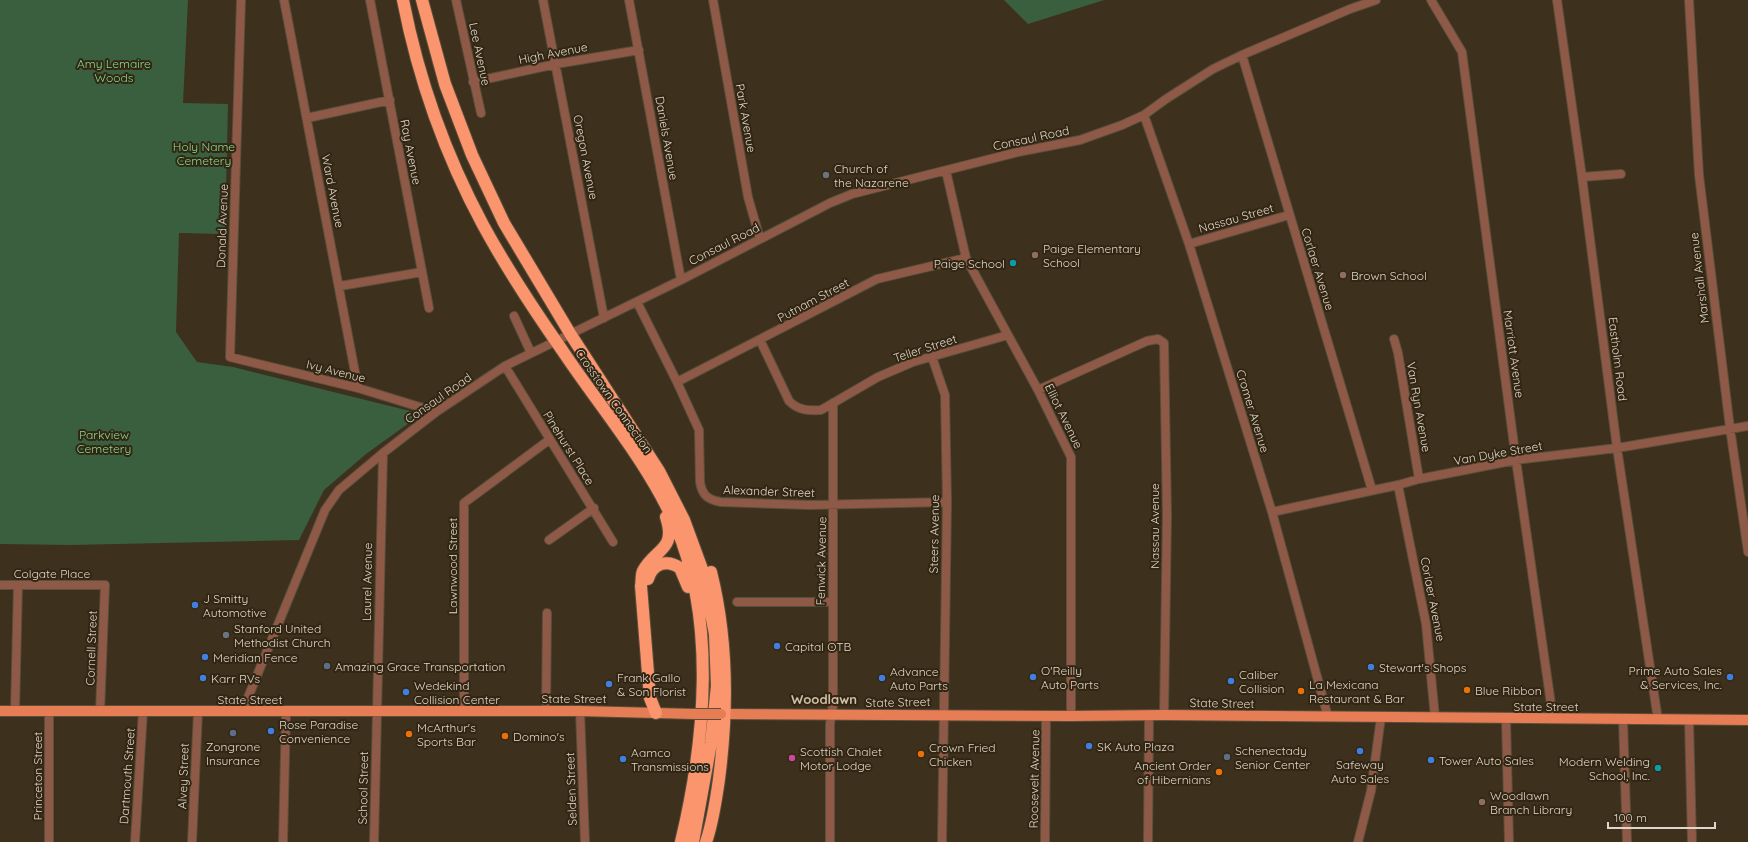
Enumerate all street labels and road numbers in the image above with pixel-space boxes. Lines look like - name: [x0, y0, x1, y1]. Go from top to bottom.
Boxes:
- street label: Lee Avenue: [466, 21, 494, 87]
- street label: High Avenue: [517, 39, 589, 67]
- street label: Park Avenue: [733, 82, 759, 154]
- street label: Daniels Avenue: [652, 95, 682, 181]
- street label: Oregon Avenue: [570, 113, 602, 201]
- street label: Ray Avenue: [397, 118, 425, 186]
- street label: Consaul Road: [992, 123, 1070, 153]
- street label: Ward Avenue: [319, 153, 348, 229]
- street label: Donald Avenue: [213, 183, 231, 268]
- street label: Nassau Street: [1197, 200, 1275, 236]
- street label: Consaul Road: [686, 220, 762, 268]
- street label: Corlaer Avenue: [1298, 226, 1338, 312]
- street label: Marshall Avenue: [1686, 232, 1712, 324]
- street label: Putnam Street: [775, 275, 851, 325]
- street label: Marriott Avenue: [1500, 309, 1528, 399]
- street label: Eastholm Road: [1605, 316, 1631, 402]
- street label: Teller Street: [892, 331, 958, 365]
- street label: Crosstown Connection: [572, 346, 656, 456]
- street label: Ivy Avenue: [305, 356, 367, 386]
- street label: Van Ryn Avenue: [1404, 361, 1434, 454]
- street label: Cromer Avenue: [1233, 368, 1273, 455]
- street label: Consaul Road: [402, 370, 474, 426]
- street label: Elliot Avenue: [1042, 381, 1086, 451]
- street label: Pinehurst Place: [540, 408, 598, 488]
- street label: Van Dyke Street: [1452, 438, 1544, 468]
- street label: Alexander Street: [723, 482, 815, 500]
- street label: Nassau Avenue: [1147, 483, 1162, 569]
- street label: Steers Avenue: [926, 494, 942, 574]
- street label: Fenwick Avenue: [813, 516, 829, 606]
- street label: Lawnwood Street: [445, 518, 460, 614]
- street label: Laurel Avenue: [359, 542, 375, 621]
- street label: Corlaer Avenue: [1417, 556, 1449, 643]
- street label: Colgate Place: [14, 566, 91, 581]
- street label: Cornell Street: [82, 610, 100, 686]
- street label: State Street: [542, 691, 606, 706]
- street label: State Street: [218, 692, 282, 707]
- street label: State Street: [865, 694, 931, 710]
- street label: State Street: [1189, 695, 1255, 711]
- street label: State Street: [1514, 699, 1578, 714]
- street label: Dartmouth Street: [116, 727, 138, 825]
- street label: Roosevelt Avenue: [1026, 729, 1042, 829]
- street label: Princeton Street: [30, 732, 45, 820]
- street label: Alvey Street: [174, 743, 192, 809]
- street label: School Street: [355, 751, 371, 825]
- street label: Selden Street: [562, 752, 580, 826]

